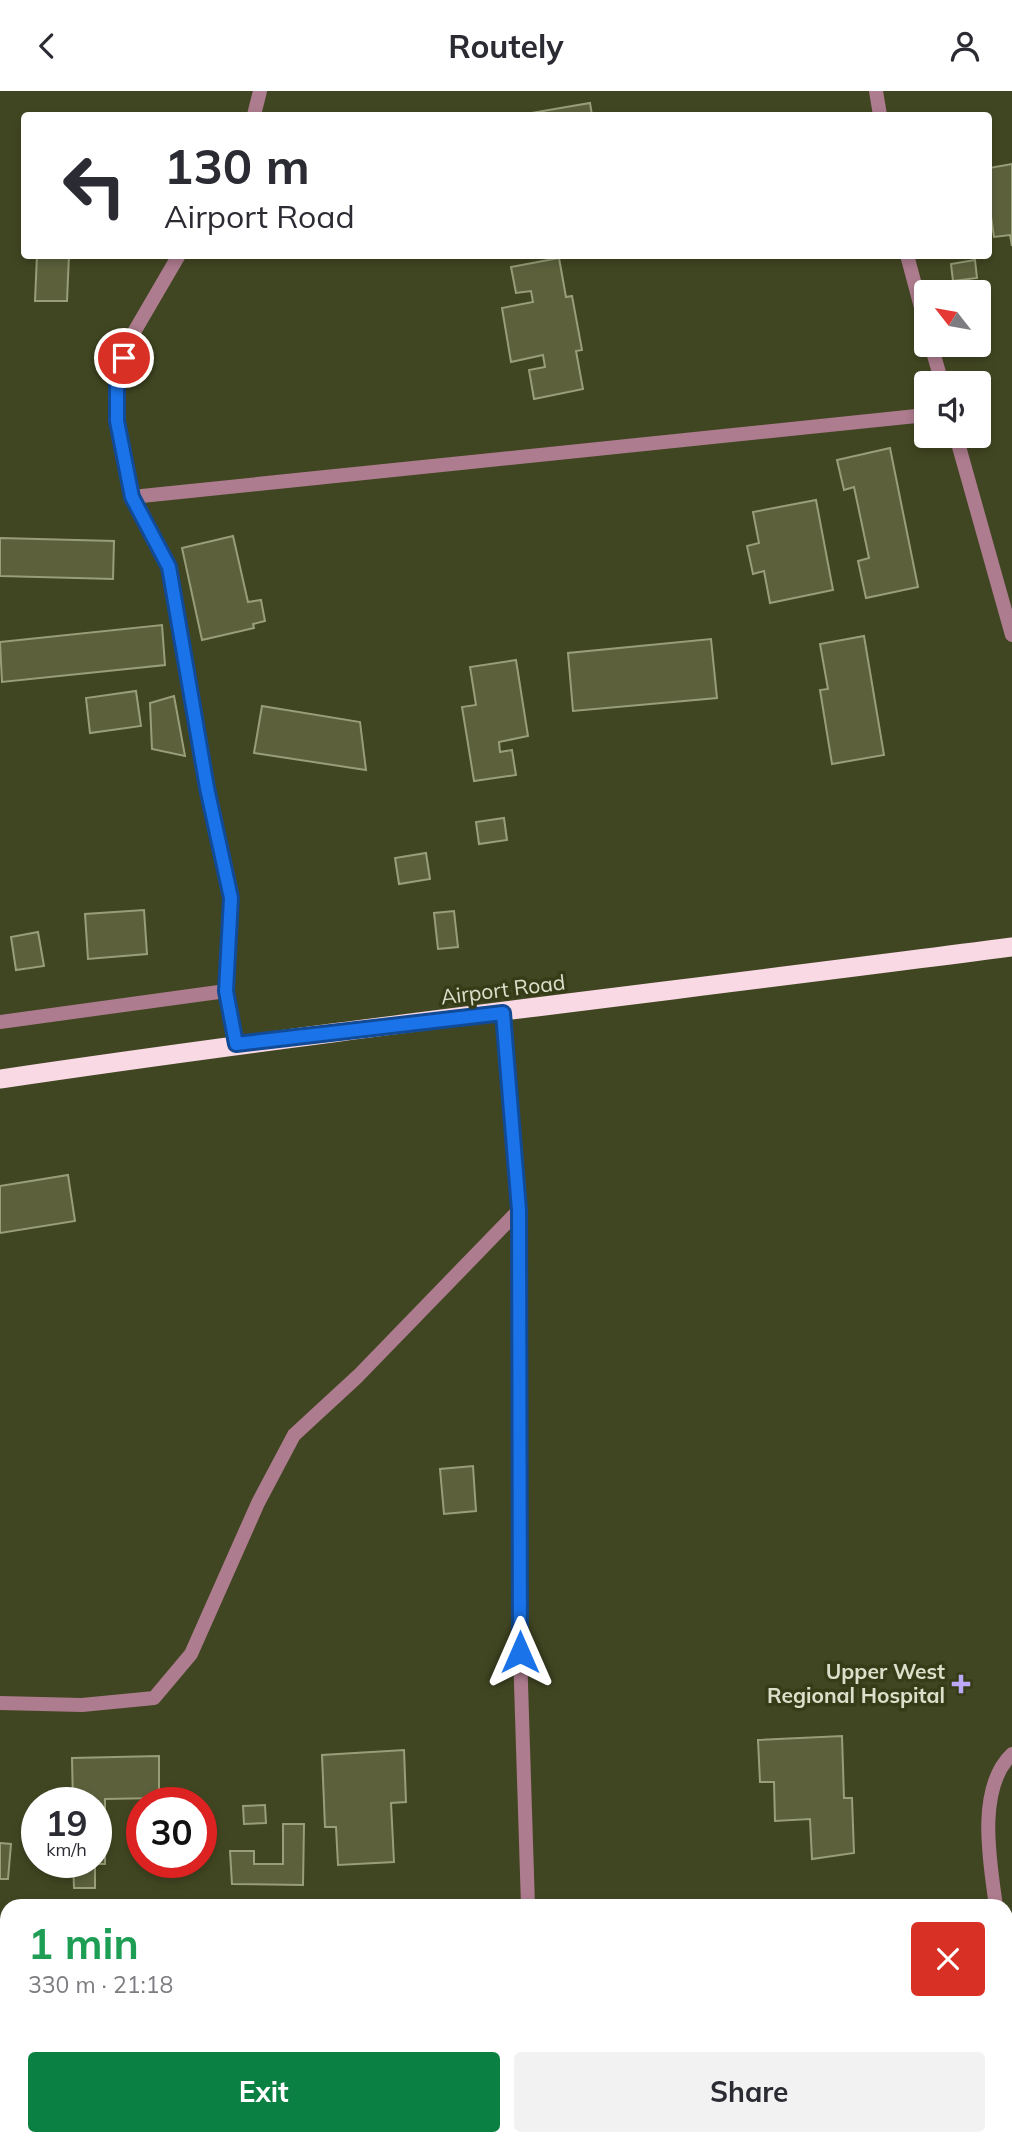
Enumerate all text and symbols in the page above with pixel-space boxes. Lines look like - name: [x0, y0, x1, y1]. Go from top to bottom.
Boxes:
- text: Routely: [448, 26, 564, 66]
- icon: back: [28, 27, 66, 65]
- icon: person: [946, 27, 984, 65]
- text: 130 m: [164, 135, 310, 196]
- icon: left: [49, 140, 140, 231]
- text: Airport Road: [164, 196, 355, 236]
- north arrow: [914, 280, 990, 357]
- map controls: [914, 280, 991, 448]
- pin: [94, 328, 154, 388]
- icon: arrive: [105, 339, 143, 377]
- button: sound: [914, 371, 991, 448]
- street label: Airport Road: [439, 968, 567, 1010]
- position arrow: [483, 1615, 557, 1689]
- place label: Upper West Regional Hospital: [767, 1658, 945, 1708]
- marker: Upper West Regional Hospital: [951, 1674, 971, 1694]
- speed limit sign: 30: [126, 1787, 217, 1878]
- text: 19: [45, 1801, 88, 1845]
- text: km/h: [46, 1838, 87, 1861]
- text: 1 min: [28, 1917, 139, 1970]
- button: close: [911, 1922, 985, 1996]
- text: 330 m · 21:18: [28, 1970, 173, 1999]
- button: Exit: [28, 2052, 500, 2132]
- button: Share: [514, 2052, 985, 2132]

